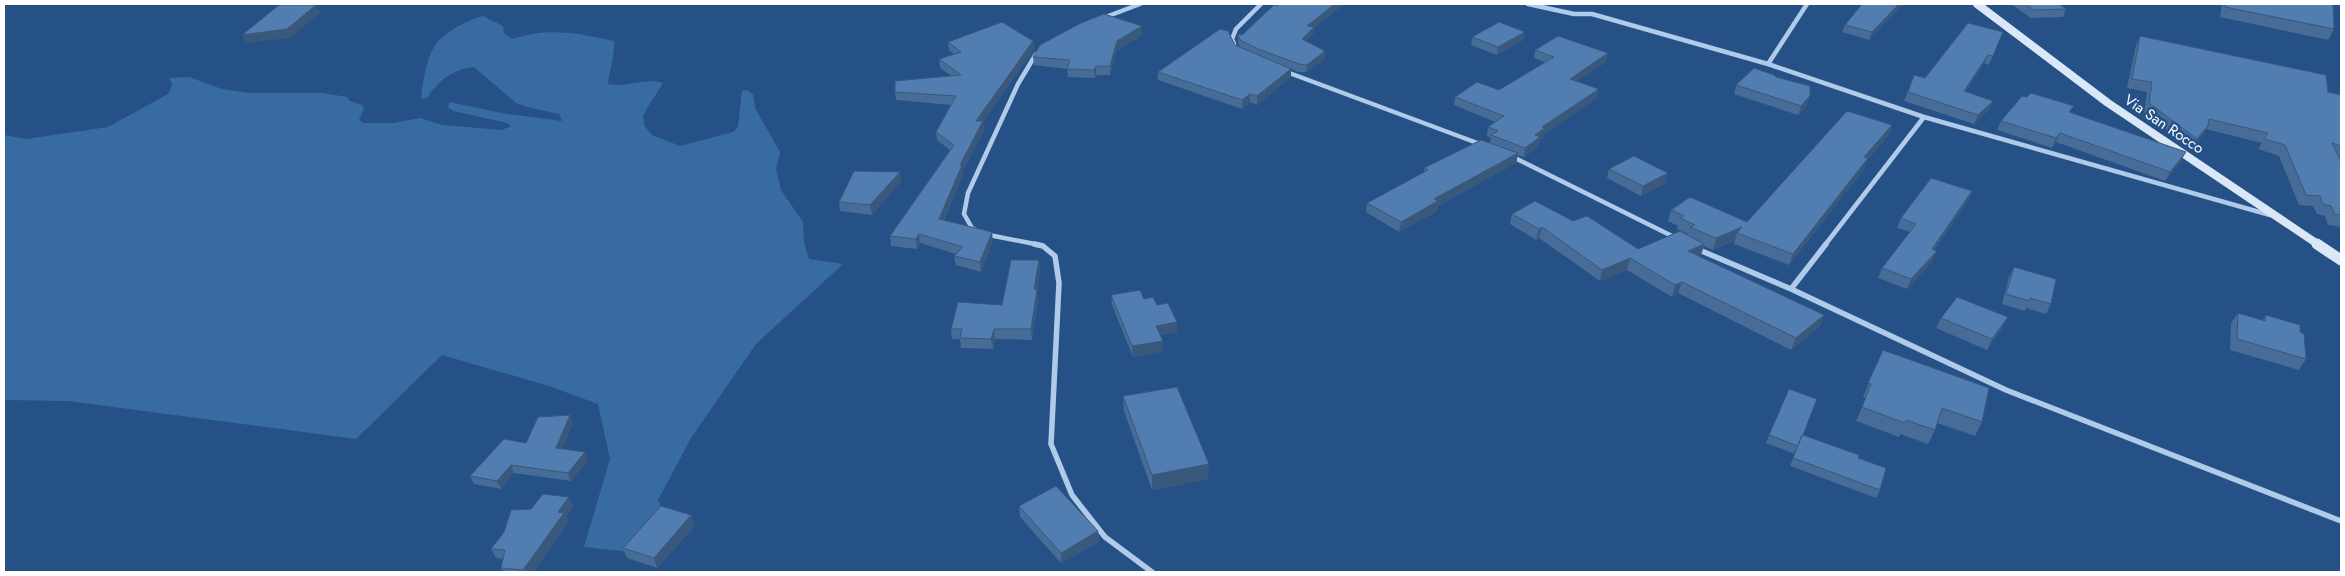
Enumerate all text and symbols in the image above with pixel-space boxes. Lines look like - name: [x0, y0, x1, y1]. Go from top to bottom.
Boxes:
- street label: Via San Rocco: [2120, 89, 2208, 159]

